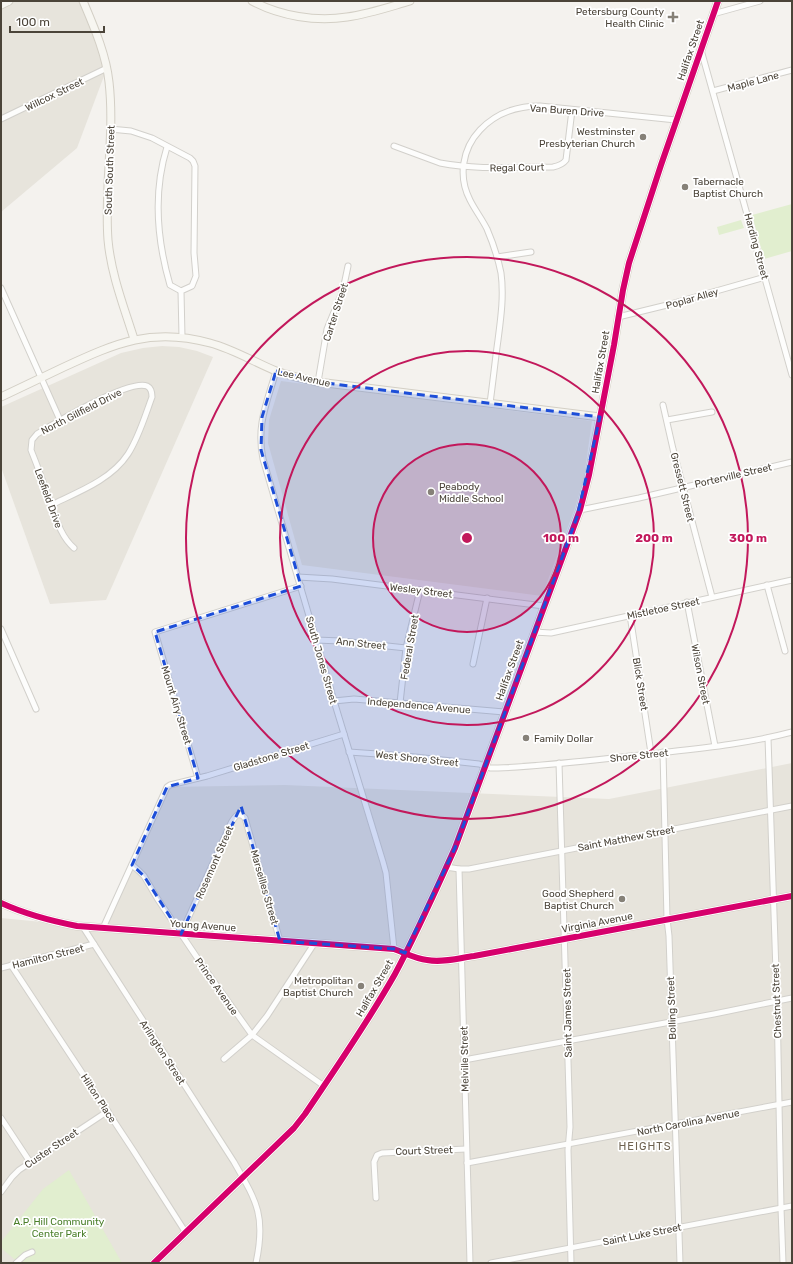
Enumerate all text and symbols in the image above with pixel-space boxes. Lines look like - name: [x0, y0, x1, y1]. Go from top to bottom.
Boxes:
- place label: Petersburg County Health Clinic: [576, 6, 664, 30]
- scale bar: [10, 8, 104, 34]
- marker: Petersburg County Health Clinic: [667, 11, 679, 23]
- text: 100 m: [16, 15, 50, 29]
- street label: Halifax Street: [675, 18, 707, 82]
- street label: Maple Lane: [726, 69, 781, 95]
- street label: Willcox Street: [23, 76, 86, 114]
- street label: Van Buren Drive: [529, 102, 605, 120]
- street label: South South Street: [102, 125, 118, 215]
- place label: Westminster Presbyterian Church: [539, 126, 635, 150]
- marker: Westminster Presbyterian Church: [638, 132, 648, 142]
- street label: Regal Court: [490, 162, 544, 174]
- place label: Tabernacle Baptist Church: [693, 176, 763, 200]
- marker: Tabernacle Baptist Church: [680, 182, 690, 192]
- street label: Harding Street: [741, 212, 771, 281]
- street label: Carter Street: [321, 282, 351, 343]
- street label: Poplar Alley: [665, 286, 720, 312]
- street label: Halifax Street: [590, 330, 612, 395]
- street label: Lee Avenue: [276, 366, 332, 390]
- street label: North Gillfield Drive: [39, 386, 124, 437]
- street label: Gressett Street: [668, 451, 696, 523]
- street label: Porterville Street: [693, 461, 773, 491]
- street label: Leefield Drive: [32, 467, 65, 530]
- place label: Peabody Middle School: [439, 481, 503, 505]
- marker: Peabody Middle School: [426, 487, 436, 497]
- centre of rings: [460, 531, 474, 545]
- text: 100 m: [543, 531, 579, 545]
- text: 200 m: [635, 531, 673, 545]
- text: 300 m: [729, 531, 767, 545]
- street label: Wesley Street: [389, 581, 453, 601]
- street label: Mistletoe Street: [626, 595, 701, 623]
- street label: Federal Street: [398, 614, 422, 681]
- street label: South Jones Street: [303, 615, 339, 706]
- street label: Ann Street: [335, 635, 387, 653]
- street label: Halifax Street: [493, 638, 526, 702]
- street label: Wilson Street: [688, 643, 712, 705]
- street label: Blick Street: [630, 657, 650, 712]
- street label: Mount Airy Street: [158, 665, 194, 746]
- street label: Independence Avenue: [367, 695, 472, 717]
- marker: Family Dollar: [521, 733, 531, 743]
- place label: Family Dollar: [534, 733, 594, 745]
- street label: Gladstone Street: [232, 740, 311, 774]
- street label: Shore Street: [609, 747, 669, 765]
- street label: West Shore Street: [375, 749, 459, 769]
- street label: Rosemont Street: [193, 824, 236, 901]
- street label: Saint Matthew Street: [577, 824, 676, 854]
- street label: Marseilles Street: [248, 848, 280, 926]
- place label: Good Shepherd Baptist Church: [542, 888, 614, 912]
- marker: Good Shepherd Baptist Church: [617, 894, 627, 904]
- street label: Virginia Avenue: [561, 910, 634, 936]
- street label: Young Avenue: [169, 918, 237, 934]
- street label: Hamilton Street: [11, 942, 85, 972]
- street label: Prince Avenue: [192, 956, 241, 1018]
- street label: Halifax Street: [354, 958, 396, 1019]
- street label: Chestnut Street: [770, 963, 784, 1039]
- street label: Saint James Street: [561, 968, 575, 1058]
- place label: Metropolitan Baptist Church: [283, 975, 353, 999]
- street label: Bolling Street: [665, 976, 679, 1040]
- marker: Metropolitan Baptist Church: [356, 981, 366, 991]
- street label: Arlington Street: [137, 1018, 188, 1087]
- street label: Melville Street: [458, 1026, 472, 1092]
- street label: Hilton Place: [78, 1072, 119, 1125]
- street label: North Carolina Avenue: [636, 1107, 741, 1139]
- street label: Custer Street: [22, 1126, 81, 1171]
- district label: HEIGHTS: [618, 1140, 672, 1153]
- street label: Court Street: [395, 1144, 453, 1158]
- park label: A.P. Hill Community Center Park: [14, 1216, 105, 1240]
- street label: Saint Luke Street: [602, 1221, 683, 1248]

